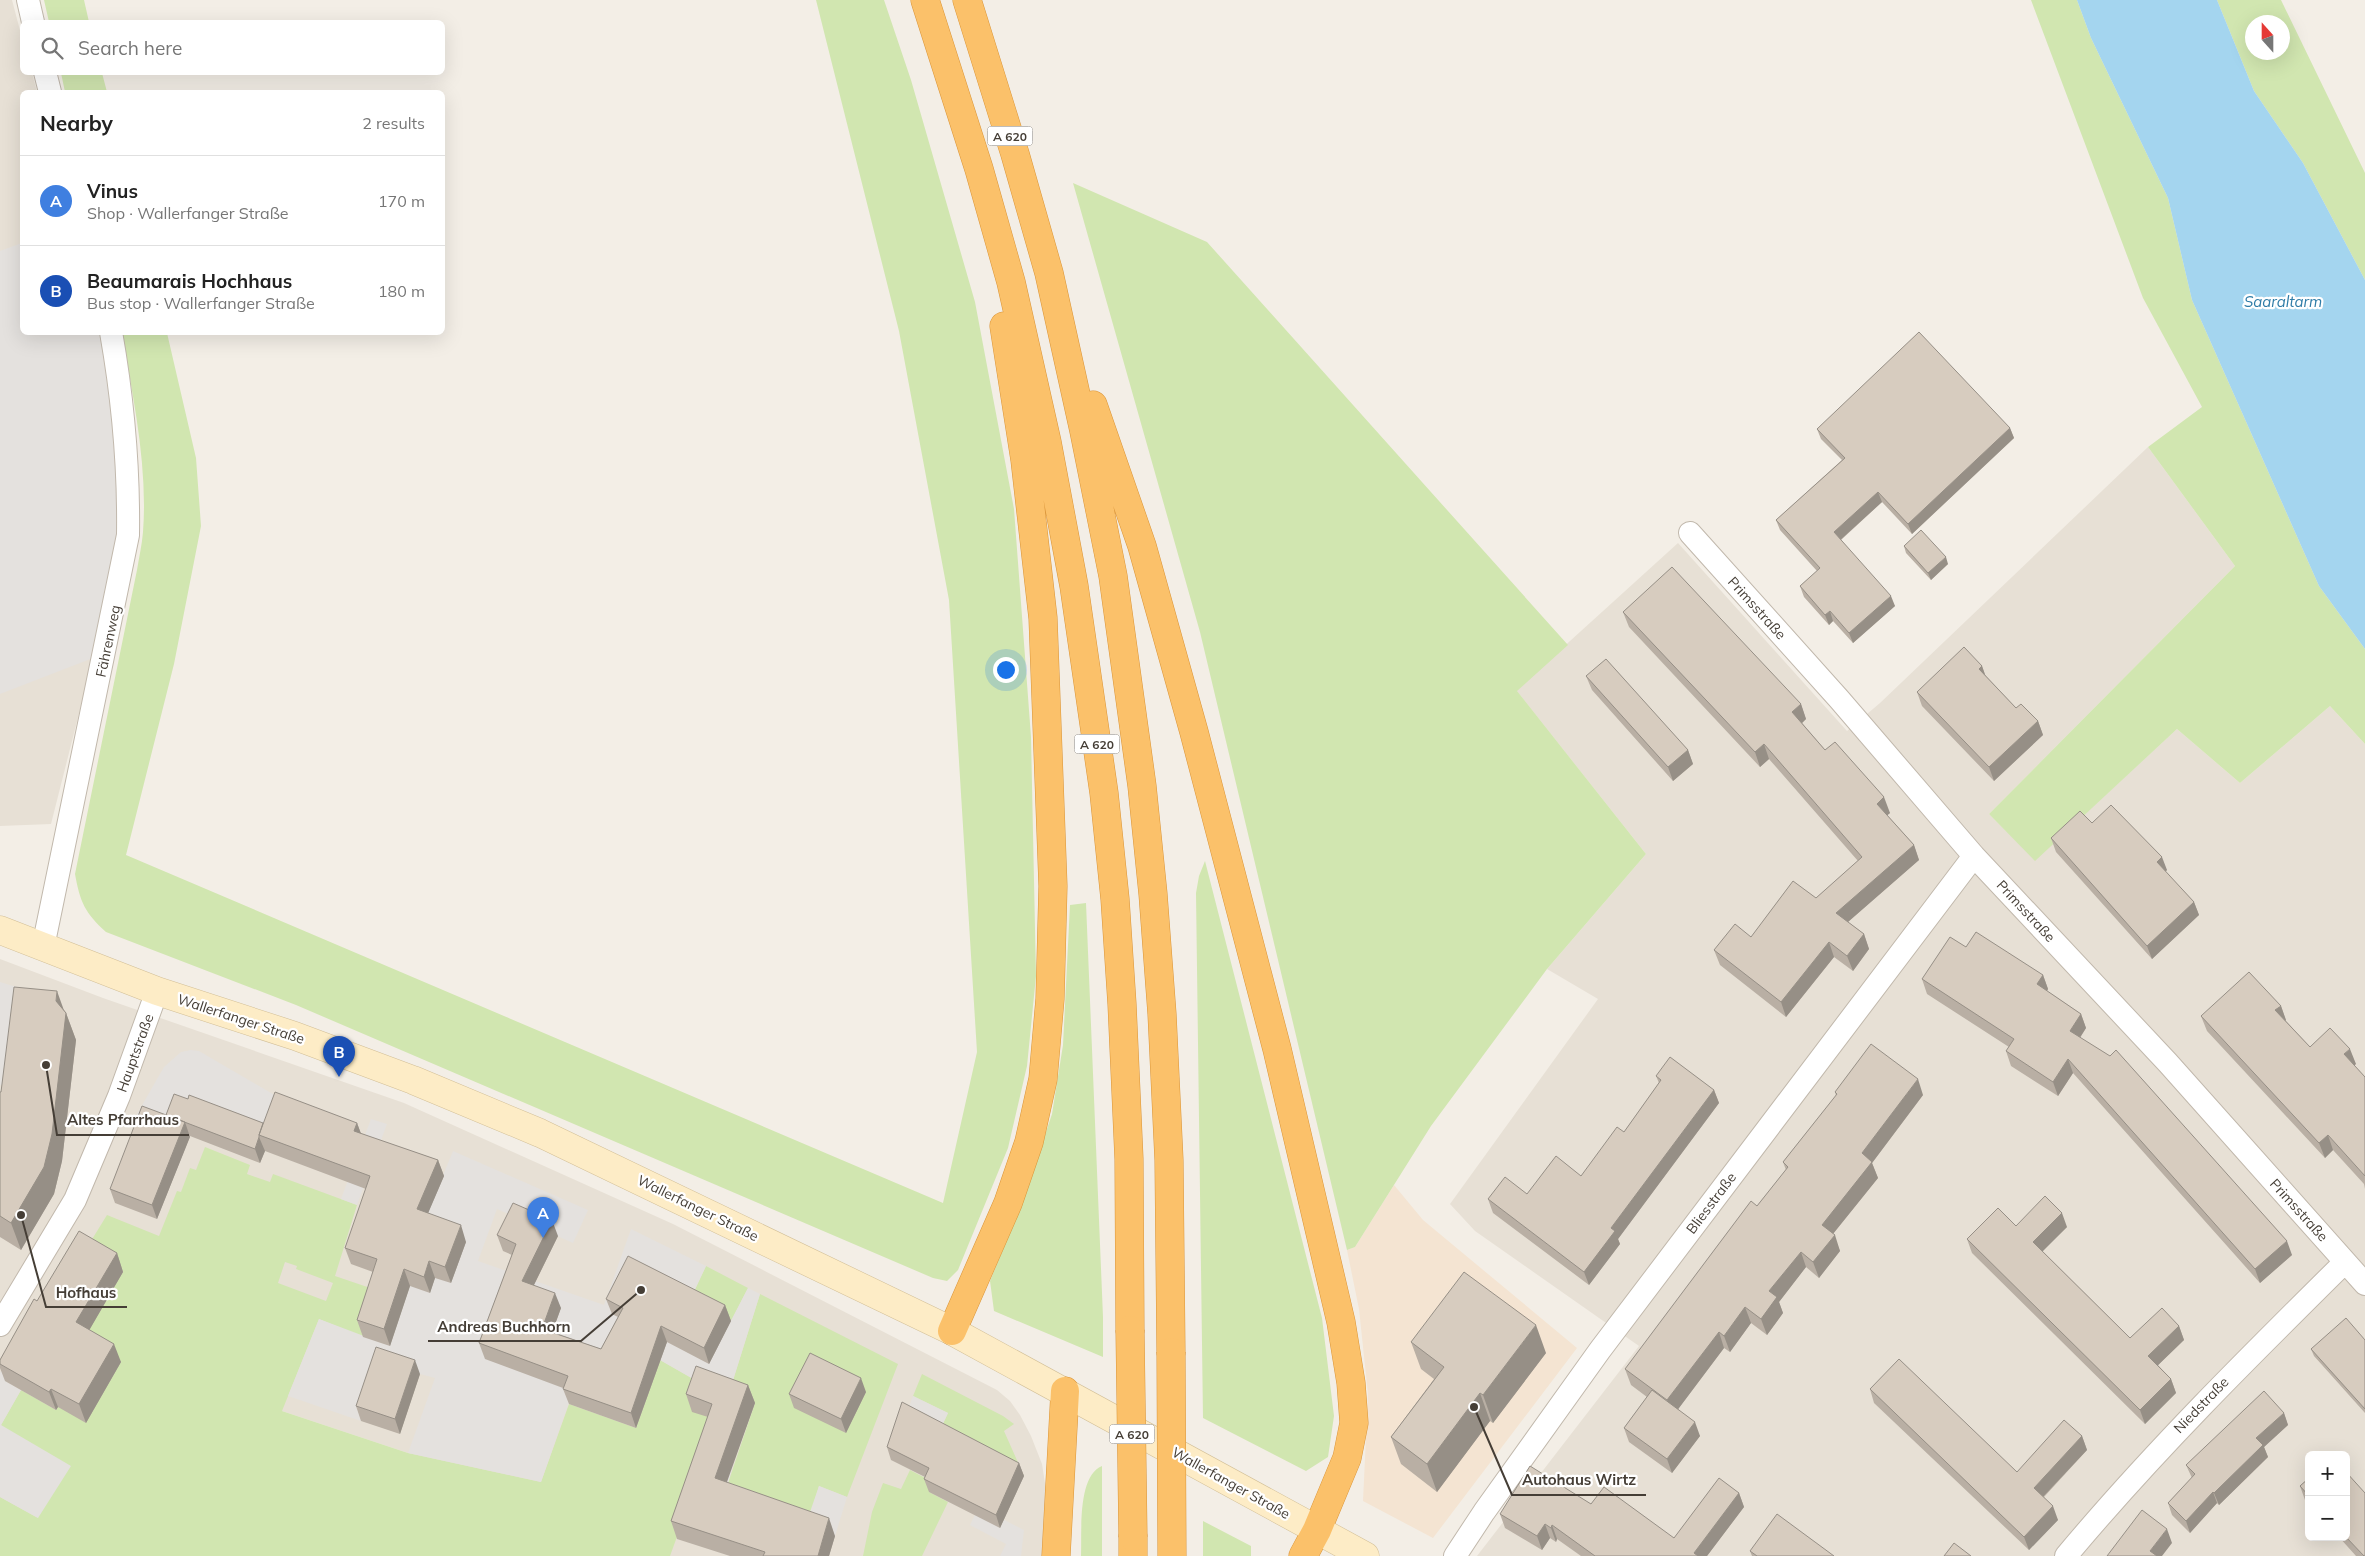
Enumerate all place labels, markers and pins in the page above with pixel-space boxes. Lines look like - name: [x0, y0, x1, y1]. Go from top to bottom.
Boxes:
- pin: B: [323, 1036, 355, 1077]
- callout: Altes Pfarrhaus: [57, 1105, 189, 1135]
- pin: A: [527, 1197, 559, 1238]
- callout: Hofhaus: [46, 1277, 127, 1307]
- callout: Andreas Buchhorn: [428, 1311, 581, 1341]
- callout: Autohaus Wirtz: [1512, 1465, 1646, 1495]

